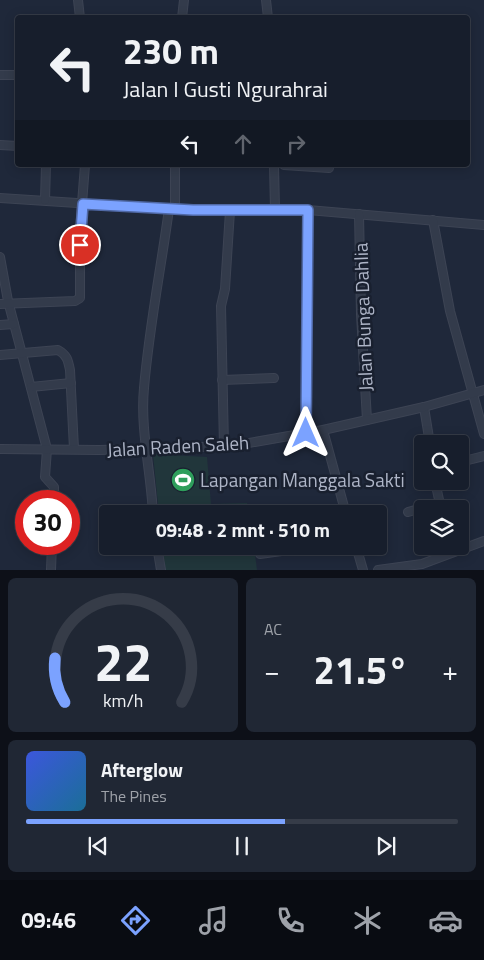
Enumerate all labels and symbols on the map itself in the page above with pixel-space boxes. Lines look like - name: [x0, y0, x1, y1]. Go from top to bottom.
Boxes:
- pin: [59, 224, 101, 266]
- street label: Jalan Bunga Dahlia: [345, 242, 380, 392]
- position arrow: [279, 406, 331, 458]
- street label: Jalan Raden Saleh: [106, 427, 250, 464]
- place label: Lapangan Manggala Sakti: [200, 465, 405, 494]
- sports icon: Lapangan Manggala Sakti: [170, 467, 196, 493]
- speed limit sign: 30: [15, 490, 80, 555]

